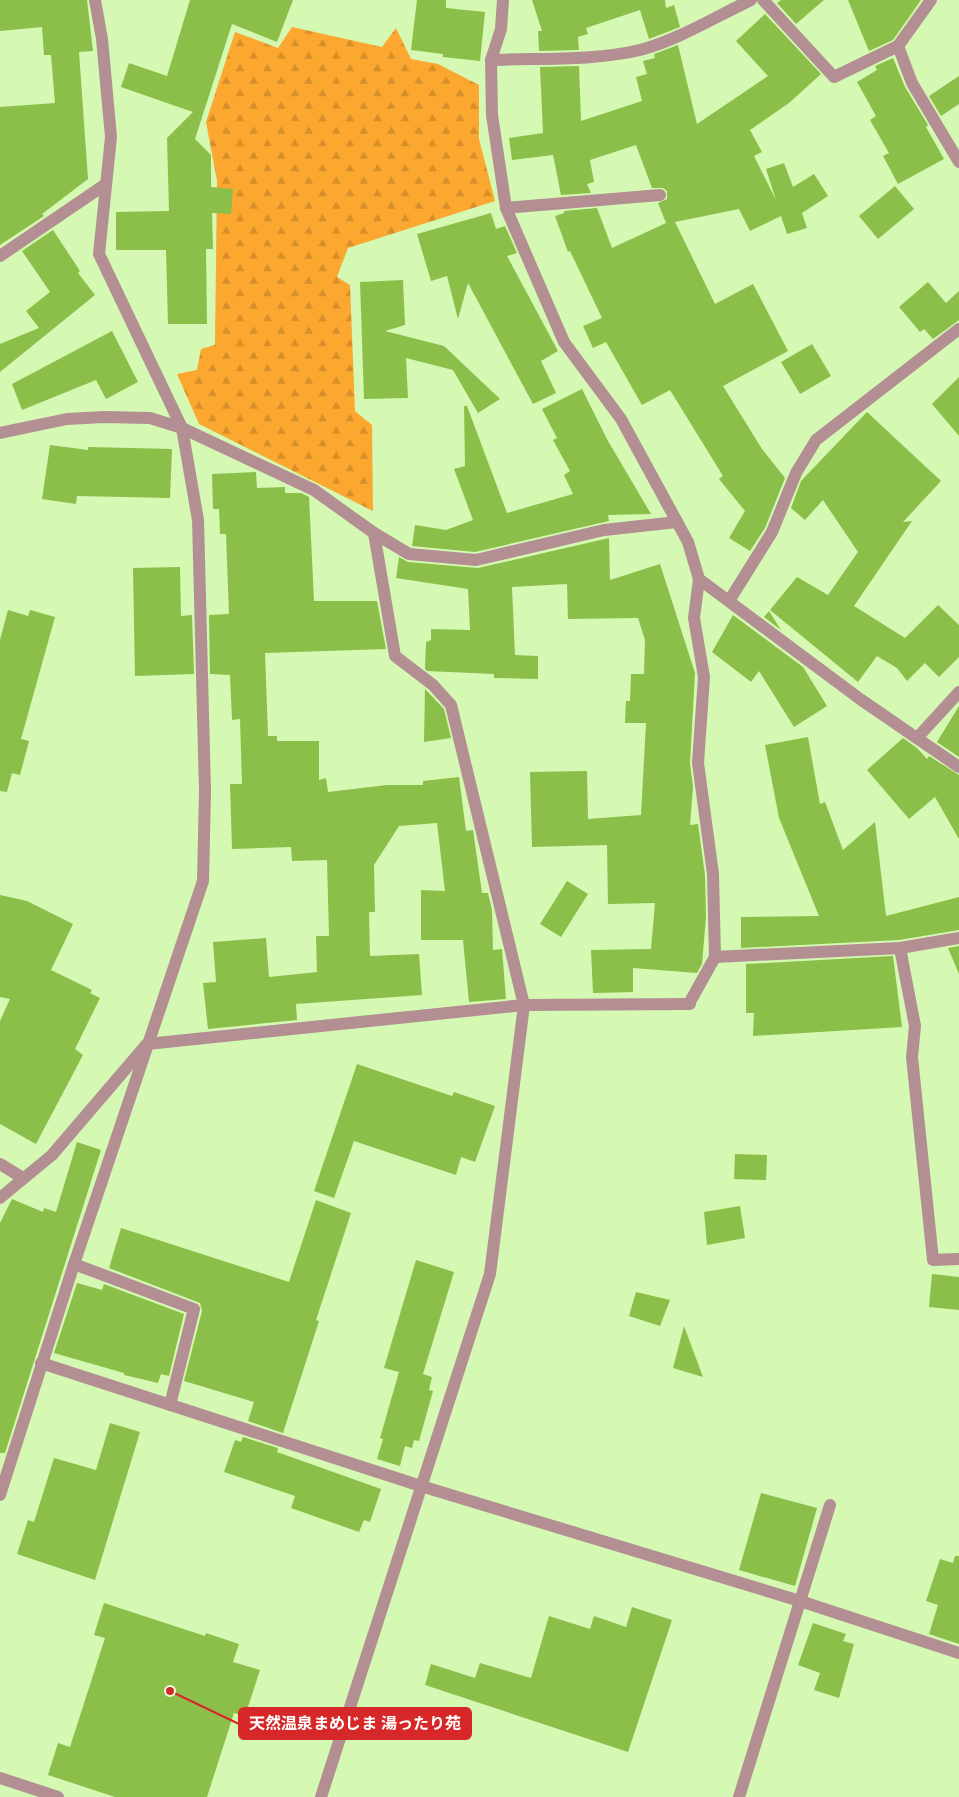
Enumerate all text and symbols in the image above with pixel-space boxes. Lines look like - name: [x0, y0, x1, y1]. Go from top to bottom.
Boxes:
- callout: 天然温泉まめじま 湯ったり苑: [239, 1708, 471, 1739]
- text: 天然温泉まめじま 湯ったり苑: [249, 1712, 461, 1734]

